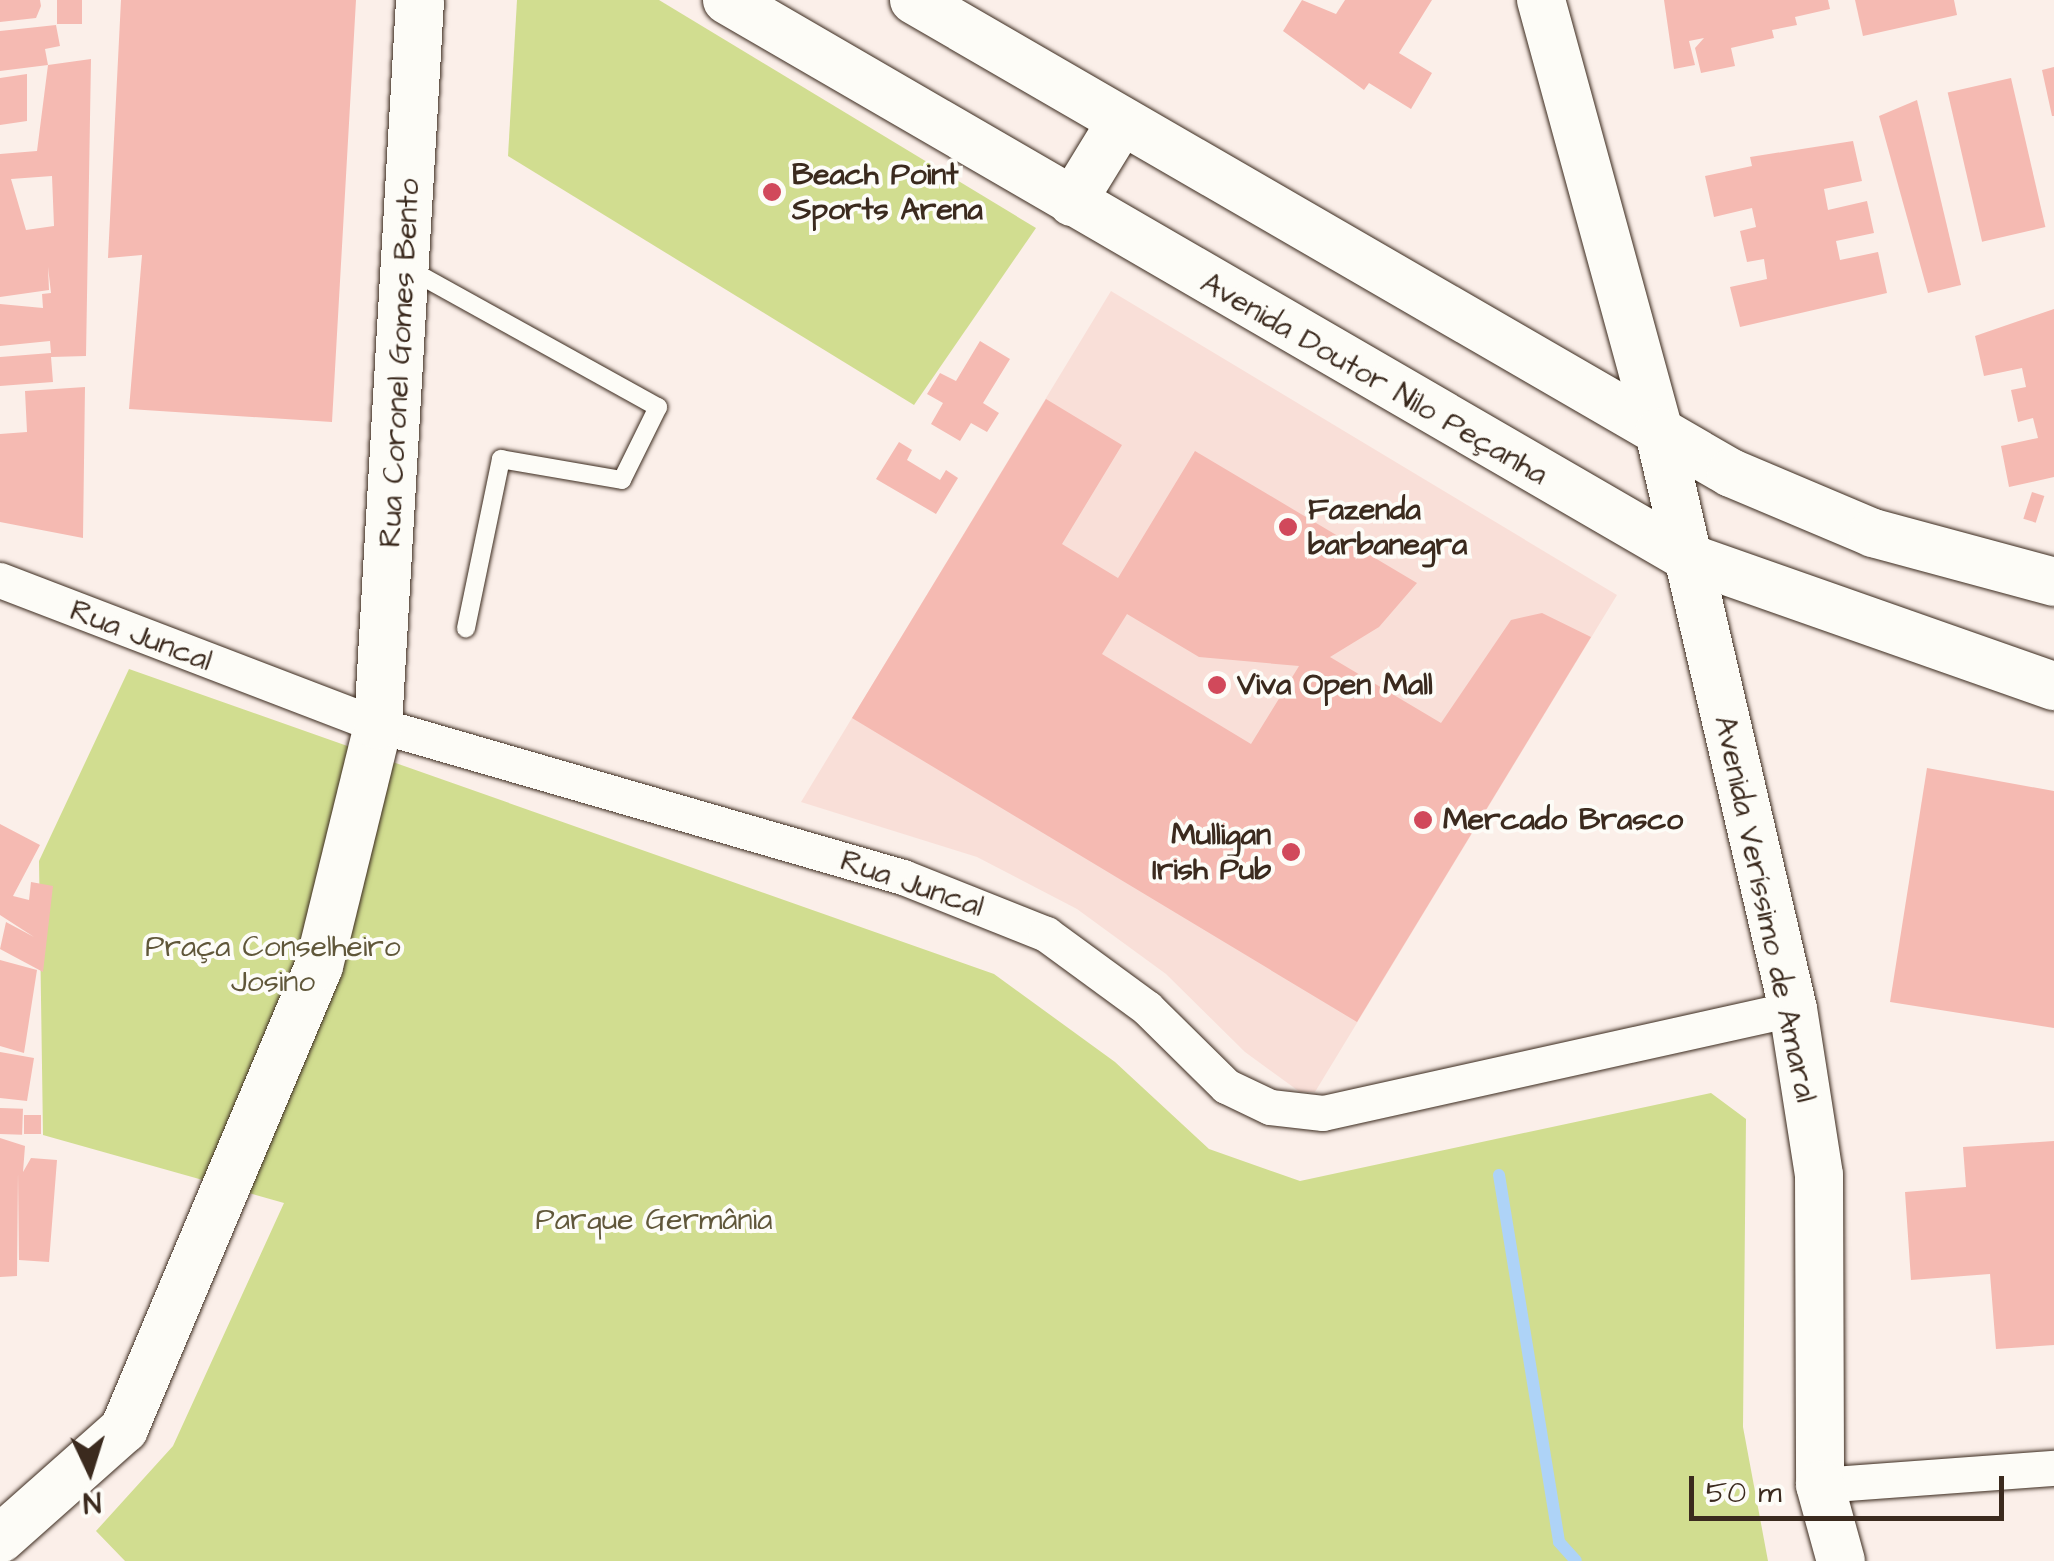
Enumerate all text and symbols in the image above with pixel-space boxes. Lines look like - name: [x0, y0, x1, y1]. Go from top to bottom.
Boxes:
- place label: Beach Point Sports Arena: [792, 157, 983, 228]
- street label: Rua Coronel Gomes Bento: [372, 178, 428, 548]
- marker: Beach Point Sports Arena: [761, 181, 783, 203]
- street label: Avenida Doutor Nilo Peçanha: [1194, 265, 1554, 493]
- place label: Fazenda barbanegra: [1308, 492, 1467, 562]
- marker: Fazenda barbanegra: [1277, 516, 1299, 538]
- street label: Rua Juncal: [65, 593, 217, 679]
- place label: Viva Open Mall: [1237, 667, 1433, 703]
- marker: Viva Open Mall: [1206, 674, 1228, 696]
- street label: Avenida Veríssimo de Amaral: [1706, 712, 1824, 1106]
- place label: Mercado Brasco: [1443, 802, 1683, 838]
- marker: Mercado Brasco: [1412, 809, 1434, 831]
- place label: Mulligan Irish Pub: [1152, 817, 1271, 888]
- marker: Mulligan Irish Pub: [1280, 841, 1302, 863]
- street label: Rua Juncal: [836, 843, 988, 925]
- park label: Praça Conselheiro Josino: [145, 929, 401, 1000]
- park label: Parque Germânia: [536, 1202, 772, 1238]
- north arrow: [40, 1421, 140, 1521]
- scale bar: [1694, 1456, 2009, 1518]
- text: 50 m: [1706, 1472, 1782, 1514]
- text: N: [82, 1481, 102, 1521]

